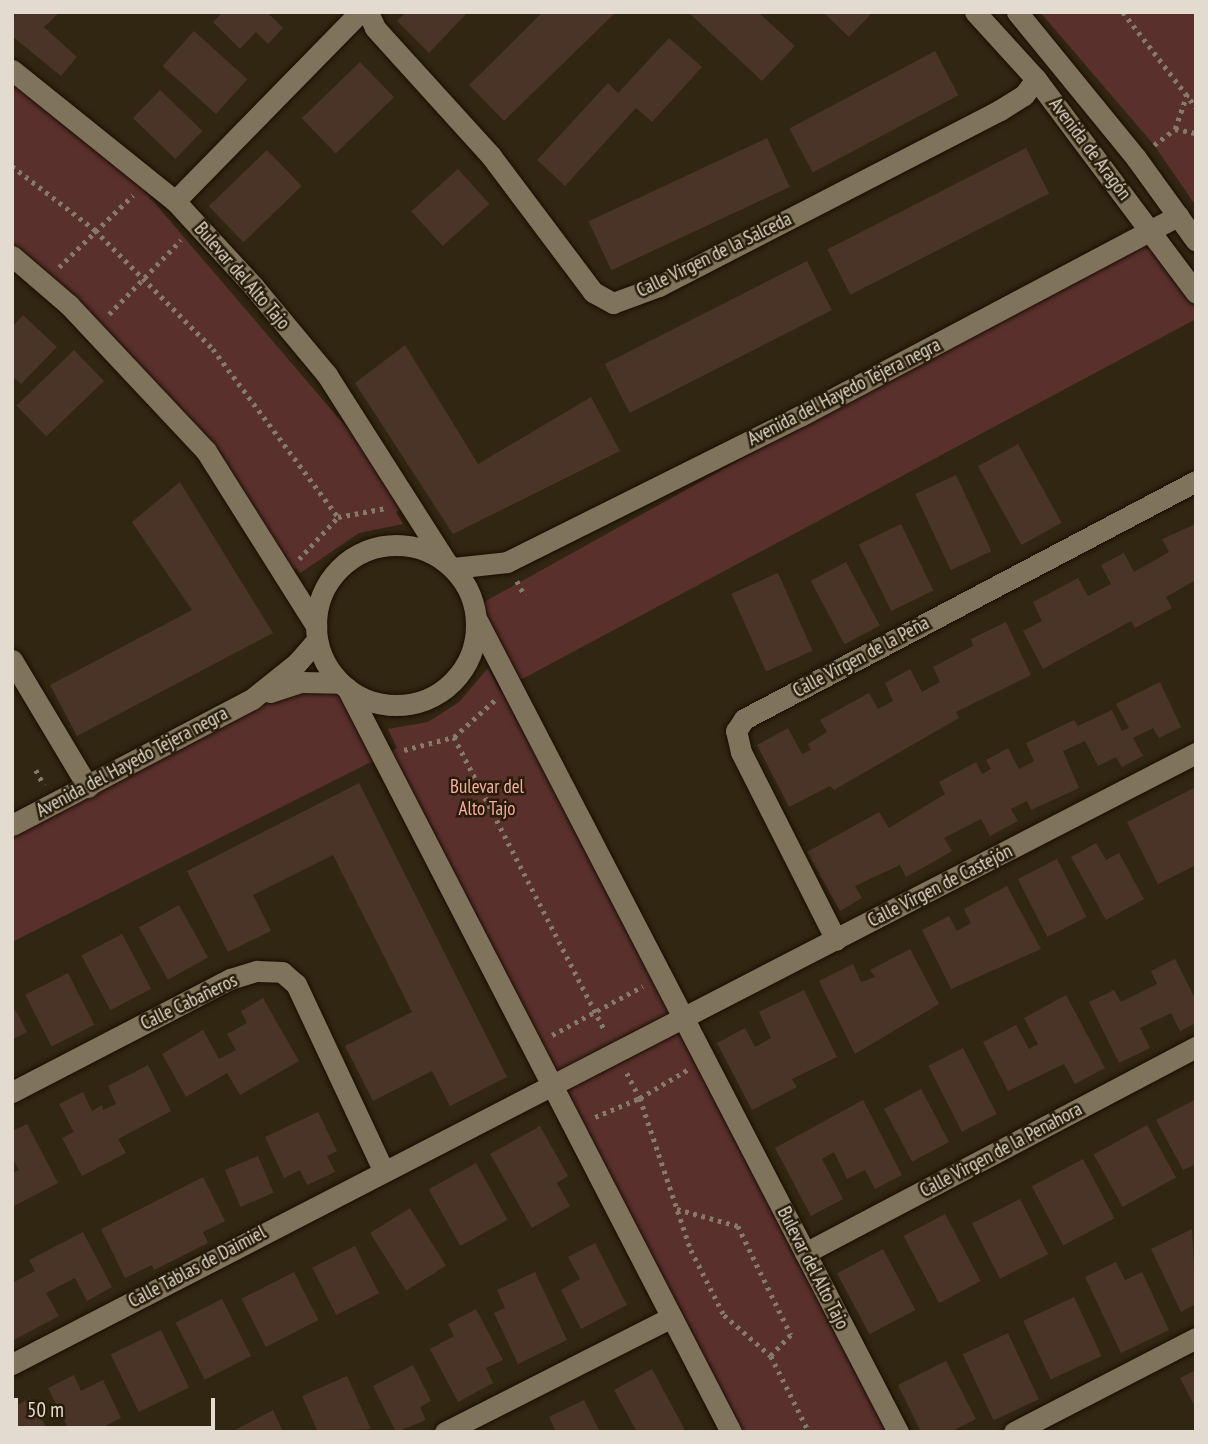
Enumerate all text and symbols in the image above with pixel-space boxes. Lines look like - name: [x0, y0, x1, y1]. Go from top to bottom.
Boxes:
- street label: Avenida de Aragón: [1044, 93, 1136, 205]
- street label: Calle Virgen de la Salceda: [633, 208, 795, 302]
- street label: Bulevar del Alto Tajo: [189, 217, 295, 335]
- street label: Avenida del Hayedo Tejera negra: [744, 333, 944, 451]
- street label: Calle Virgen de la Peña: [789, 611, 933, 703]
- street label: Avenida del Hayedo Tejera negra: [32, 702, 232, 822]
- park label: Bulevar del Alto Tajo: [450, 776, 524, 820]
- street label: Calle Virgen de Castejón: [864, 840, 1016, 932]
- street label: Calle Cabañeros: [137, 969, 241, 1035]
- street label: Calle Virgen de la Penahora: [916, 1098, 1086, 1202]
- street label: Bulevar del Alto Tajo: [772, 1203, 854, 1333]
- street label: Calle Tablas de Daimiel: [124, 1221, 270, 1313]
- scale bar: [18, 1384, 219, 1428]
- text: 50 m: [27, 1396, 64, 1423]

